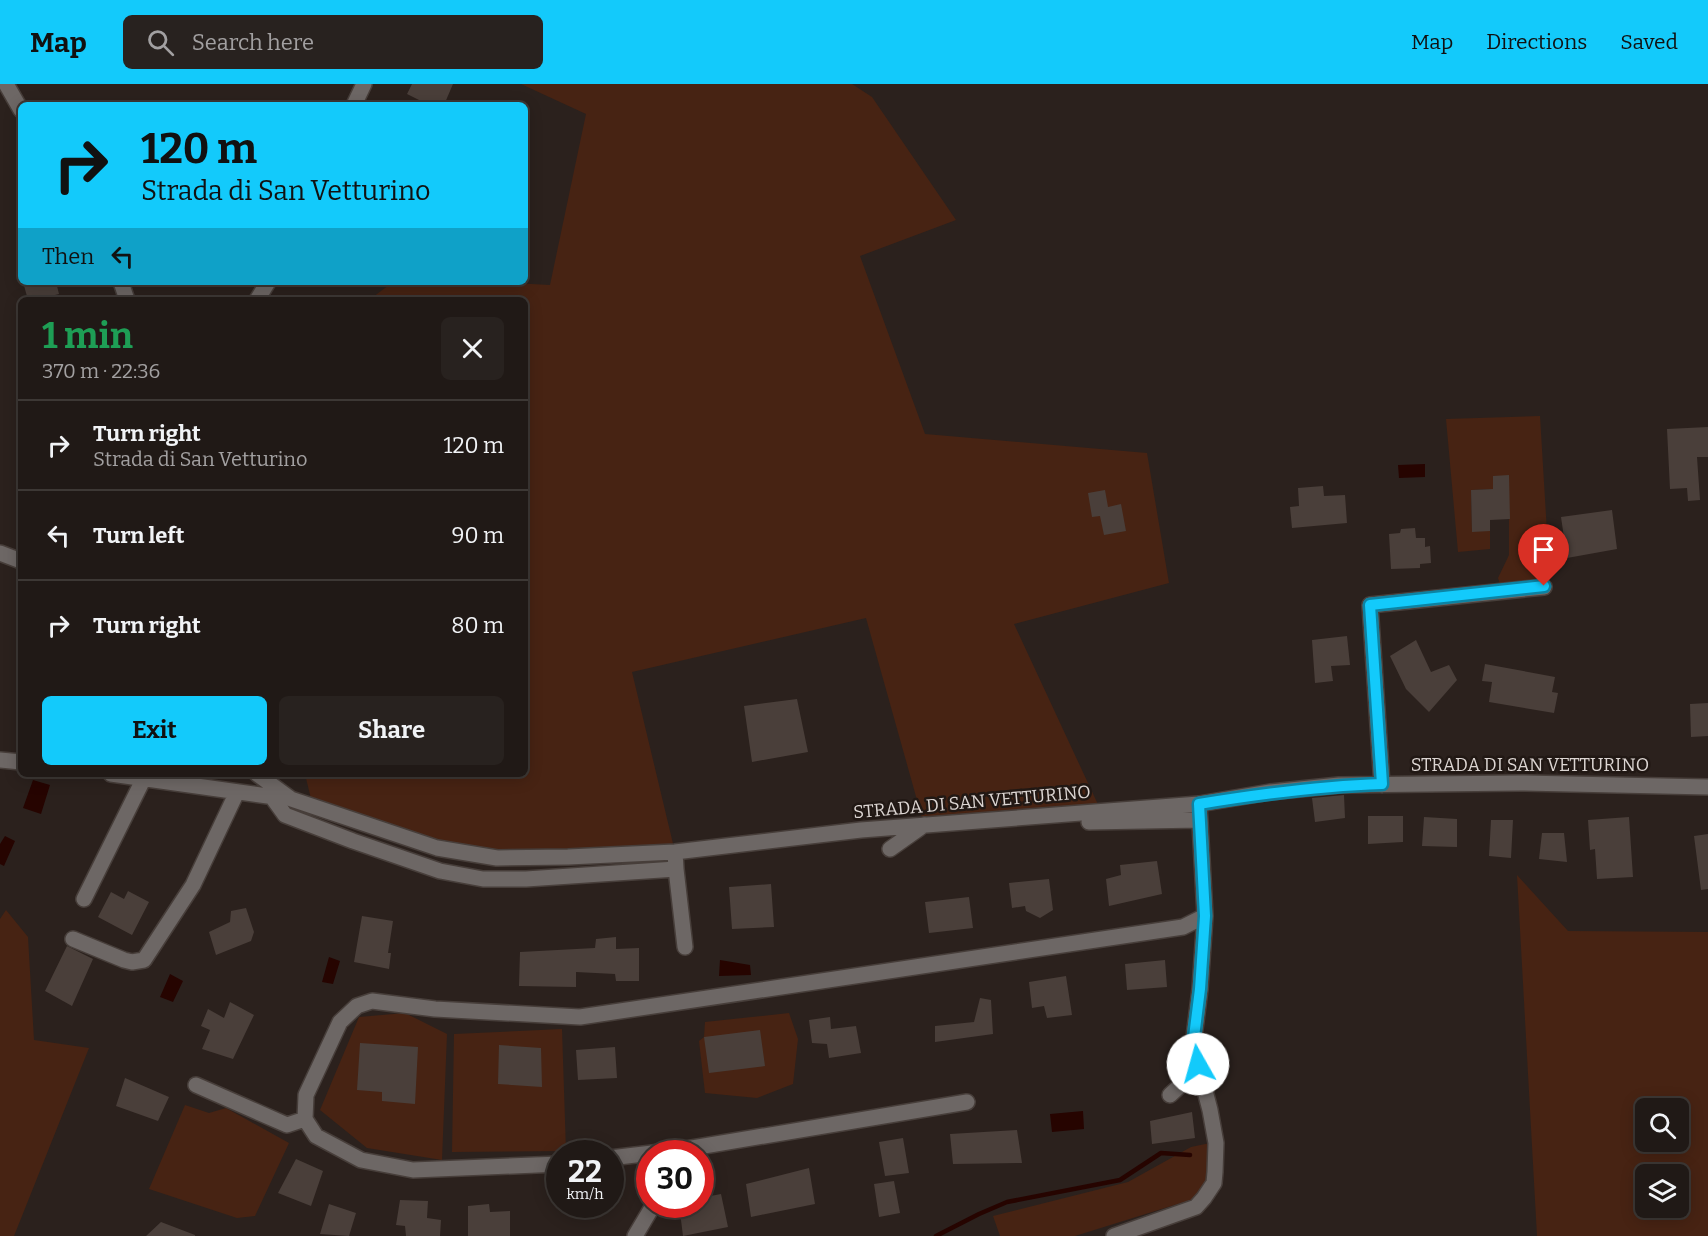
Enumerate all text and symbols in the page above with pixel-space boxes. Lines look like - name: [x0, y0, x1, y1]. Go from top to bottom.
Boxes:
- search box: [123, 15, 543, 69]
- text: Map: [30, 26, 87, 59]
- icon: search: [144, 26, 177, 59]
- text: Search here: [192, 29, 314, 56]
- text: Map: [1411, 29, 1453, 55]
- text: Directions: [1486, 29, 1587, 55]
- text: Saved: [1620, 29, 1678, 55]
- text: 120 m: [141, 124, 257, 174]
- icon: right: [42, 126, 120, 204]
- text: Strada di San Vetturino: [141, 175, 431, 207]
- icon: left: [106, 240, 139, 273]
- text: Then: [42, 243, 94, 270]
- text: 1 min: [42, 314, 133, 358]
- button: close: [441, 317, 504, 380]
- text: 370 m · 22:36: [42, 359, 160, 383]
- text: Turn right: [93, 420, 201, 447]
- icon: right: [42, 429, 75, 462]
- text: 120 m: [444, 432, 504, 459]
- text: Strada di San Vetturino: [93, 447, 308, 471]
- icon: left: [42, 519, 75, 552]
- text: Turn left: [93, 522, 185, 549]
- text: 90 m: [452, 522, 504, 549]
- pin: [1518, 524, 1569, 586]
- icon: arrive: [1527, 533, 1560, 566]
- icon: right: [42, 609, 75, 642]
- text: Turn right: [93, 612, 201, 639]
- text: 80 m: [451, 612, 504, 639]
- button: Exit: [42, 696, 267, 765]
- button: Share: [279, 696, 504, 765]
- street label: STRADA DI SAN VETTURINO: [1411, 754, 1649, 776]
- street label: STRADA DI SAN VETTURINO: [852, 781, 1092, 823]
- position arrow: [1166, 1032, 1230, 1096]
- map controls: [1635, 1098, 1689, 1218]
- button: search: [1635, 1098, 1689, 1152]
- speed limit sign: 30: [636, 1140, 714, 1218]
- text: 22: [568, 1154, 602, 1190]
- button: layers: [1635, 1164, 1689, 1218]
- text: km/h: [566, 1185, 604, 1203]

